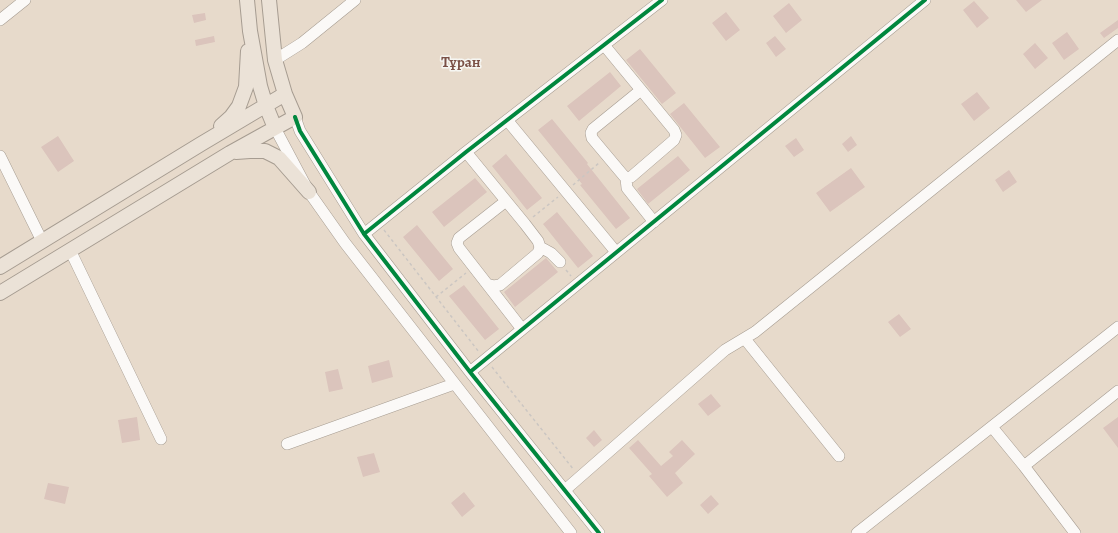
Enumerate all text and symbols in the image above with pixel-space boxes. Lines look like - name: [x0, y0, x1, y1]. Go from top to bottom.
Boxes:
- district label: Тұран: [441, 54, 481, 72]

